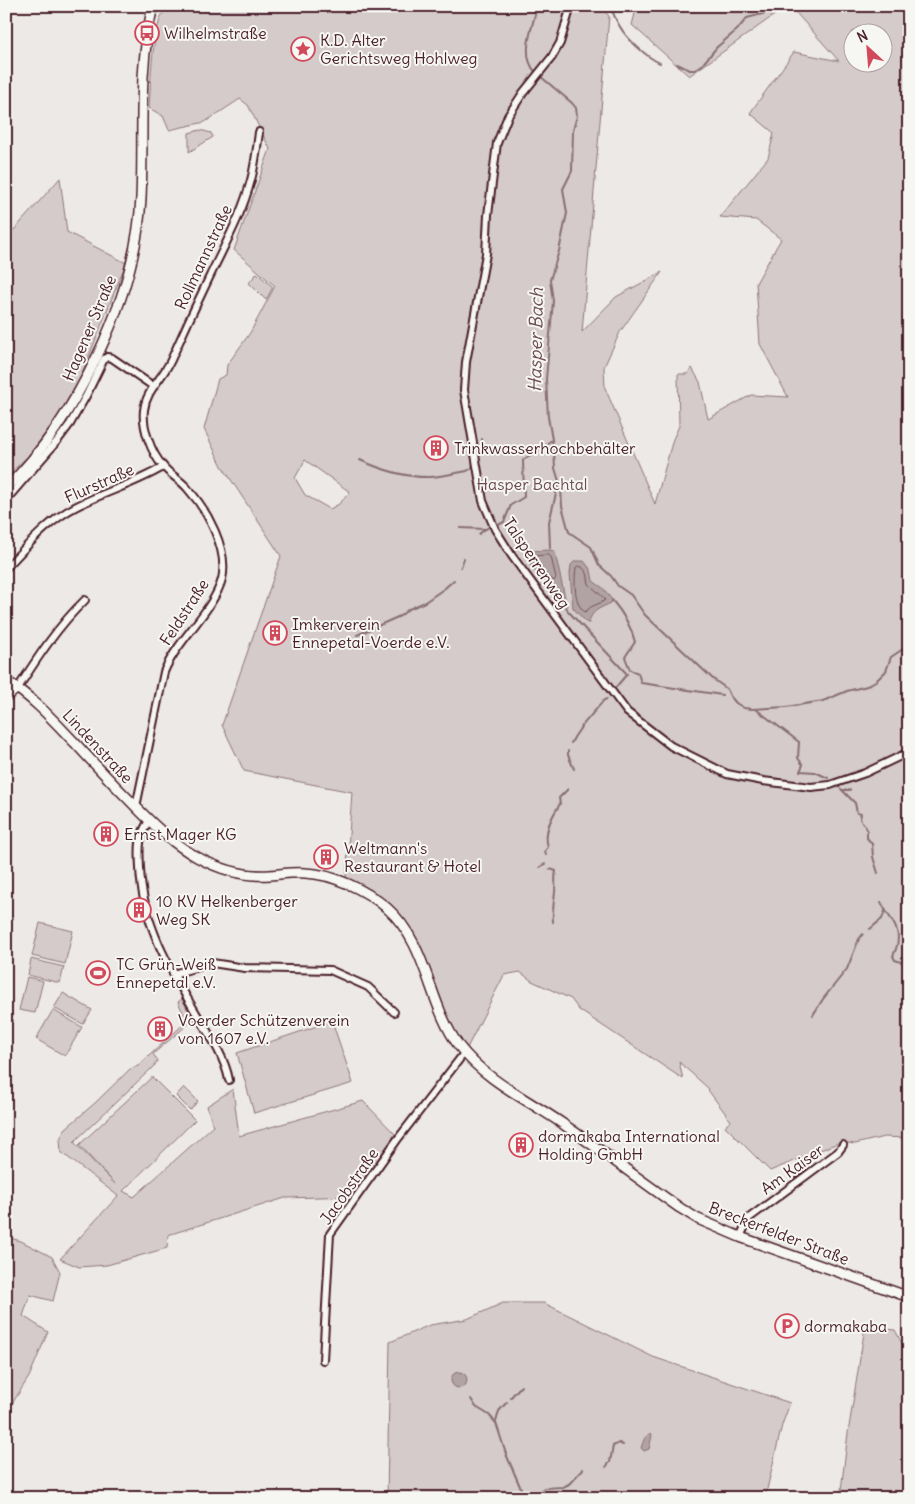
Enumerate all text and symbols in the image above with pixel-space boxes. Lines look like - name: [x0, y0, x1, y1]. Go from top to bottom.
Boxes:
- bus stop icon: Wilhelmstraße: [134, 20, 160, 46]
- north arrow: [842, 22, 892, 72]
- place label: Wilhelmstraße: [164, 23, 267, 43]
- text: N: [854, 26, 871, 47]
- place label: K.D. Alter Gerichtsweg Hohlweg: [320, 30, 478, 68]
- place icon: K.D. Alter Gerichtsweg Hohlweg: [290, 36, 316, 62]
- street label: Rollmannstraße: [170, 201, 236, 313]
- street label: Hagener Straße: [58, 272, 120, 384]
- water label: Hasper Bach: [523, 287, 548, 392]
- building icon: Trinkwasserhochbehälter: [423, 435, 449, 461]
- place label: Trinkwasserhochbehälter: [454, 438, 636, 458]
- street label: Flurstraße: [61, 459, 137, 507]
- park label: Hasper Bachtal: [477, 474, 587, 494]
- street label: Talsperrenweg: [499, 514, 575, 612]
- street label: Feldstraße: [155, 575, 213, 649]
- place label: Imkerverein Ennepetal-Voerde e.V.: [292, 614, 449, 652]
- building icon: Imkerverein Ennepetal-Voerde e.V.: [262, 620, 288, 646]
- street label: Lindenstraße: [59, 705, 137, 787]
- building icon: Ernst Mager KG: [93, 821, 119, 847]
- place label: Ernst Mager KG: [124, 824, 236, 844]
- place label: Weltmann's Restaurant & Hotel: [344, 838, 481, 876]
- building icon: Weltmann's Restaurant & Hotel: [313, 844, 339, 870]
- place label: 10 KV Helkenberger Weg SK: [156, 891, 298, 929]
- building icon: 10 KV Helkenberger Weg SK: [126, 897, 152, 923]
- place label: TC Grün-Weiß Ennepetal e.V.: [116, 954, 216, 992]
- sports icon: TC Grün-Weiß Ennepetal e.V.: [85, 960, 111, 986]
- place label: Voerder Schützenverein von 1607 e.V.: [178, 1010, 350, 1048]
- building icon: Voerder Schützenverein von 1607 e.V.: [147, 1016, 173, 1042]
- place label: dormakaba International Holding GmbH: [538, 1126, 720, 1164]
- building icon: dormakaba International Holding GmbH: [508, 1132, 534, 1158]
- street label: Am Kaiser: [757, 1139, 828, 1199]
- street label: Jacobstraße: [315, 1144, 383, 1228]
- street label: Breckerfelder Straße: [706, 1197, 852, 1269]
- parking icon: dormakaba: [774, 1313, 800, 1339]
- place label: dormakaba: [804, 1316, 887, 1336]

